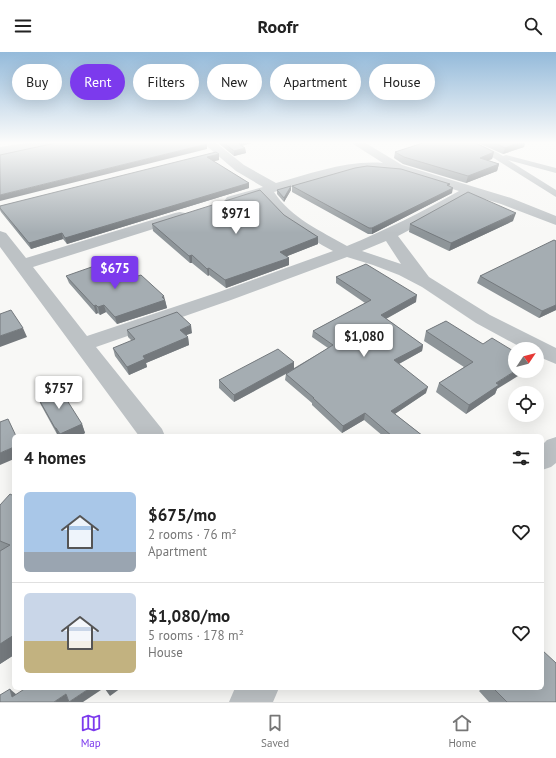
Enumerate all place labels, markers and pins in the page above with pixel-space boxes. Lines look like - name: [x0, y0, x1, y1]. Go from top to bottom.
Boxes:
- pin: $971: [212, 201, 260, 235]
- pin: $675: [91, 256, 139, 290]
- pin: $1,080: [331, 324, 397, 358]
- pin: $757: [35, 376, 83, 410]

